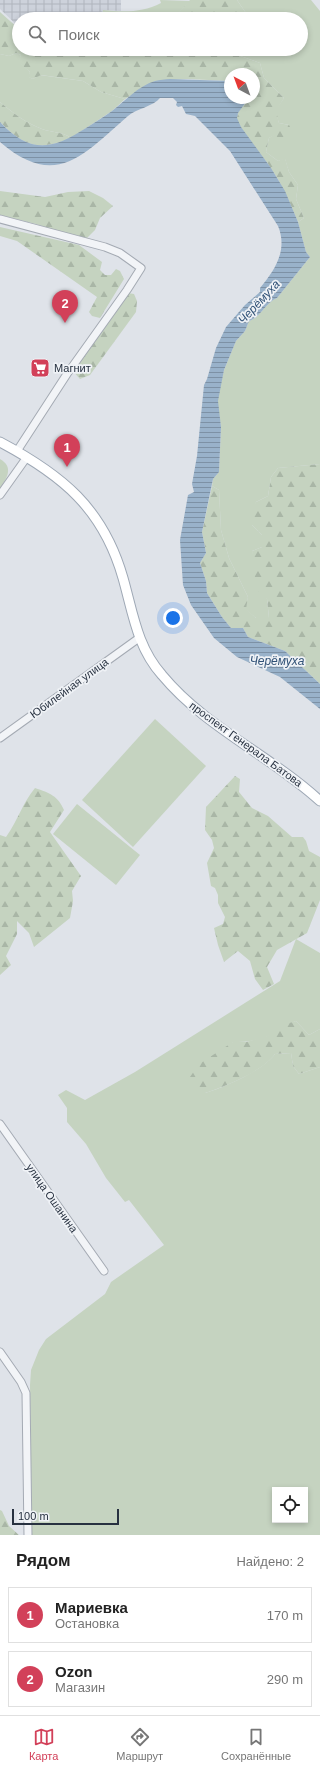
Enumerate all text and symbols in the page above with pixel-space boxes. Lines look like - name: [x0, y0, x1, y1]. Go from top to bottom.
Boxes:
- search box: [12, 12, 308, 56]
- icon: search: [26, 23, 48, 45]
- text: Поиск: [58, 26, 100, 43]
- north arrow: [224, 68, 260, 104]
- water label: Черёмуха: [235, 277, 283, 327]
- pin: 2: [52, 290, 78, 323]
- supermarket icon: Магнит: [29, 357, 51, 379]
- place label: Магнит: [54, 362, 91, 374]
- pin: 1: [54, 434, 80, 467]
- your location: [163, 608, 183, 628]
- water label: Черёмуха: [250, 654, 305, 668]
- street label: Юбилейная улица: [28, 655, 111, 720]
- street label: проспект Генерала Батова: [187, 699, 305, 789]
- street label: улица Ошанина: [24, 1161, 81, 1235]
- map controls: [272, 1487, 308, 1523]
- button: locate: [272, 1487, 308, 1523]
- scale bar: [12, 1507, 119, 1526]
- text: 100 m: [18, 1510, 49, 1522]
- text: Рядом: [16, 1551, 71, 1570]
- text: Найдено: 2: [236, 1554, 304, 1569]
- text: Мариевка: [55, 1599, 128, 1616]
- text: 1: [26, 1608, 34, 1623]
- text: 170 m: [267, 1608, 303, 1623]
- text: Остановка: [55, 1616, 119, 1631]
- text: Ozon: [55, 1663, 93, 1680]
- text: 2: [26, 1672, 34, 1687]
- text: 290 m: [267, 1672, 303, 1687]
- text: Магазин: [55, 1680, 105, 1695]
- tab: Карта: [29, 1726, 58, 1762]
- tab: Маршрут: [116, 1726, 163, 1762]
- tab: Сохранённые: [221, 1726, 291, 1762]

